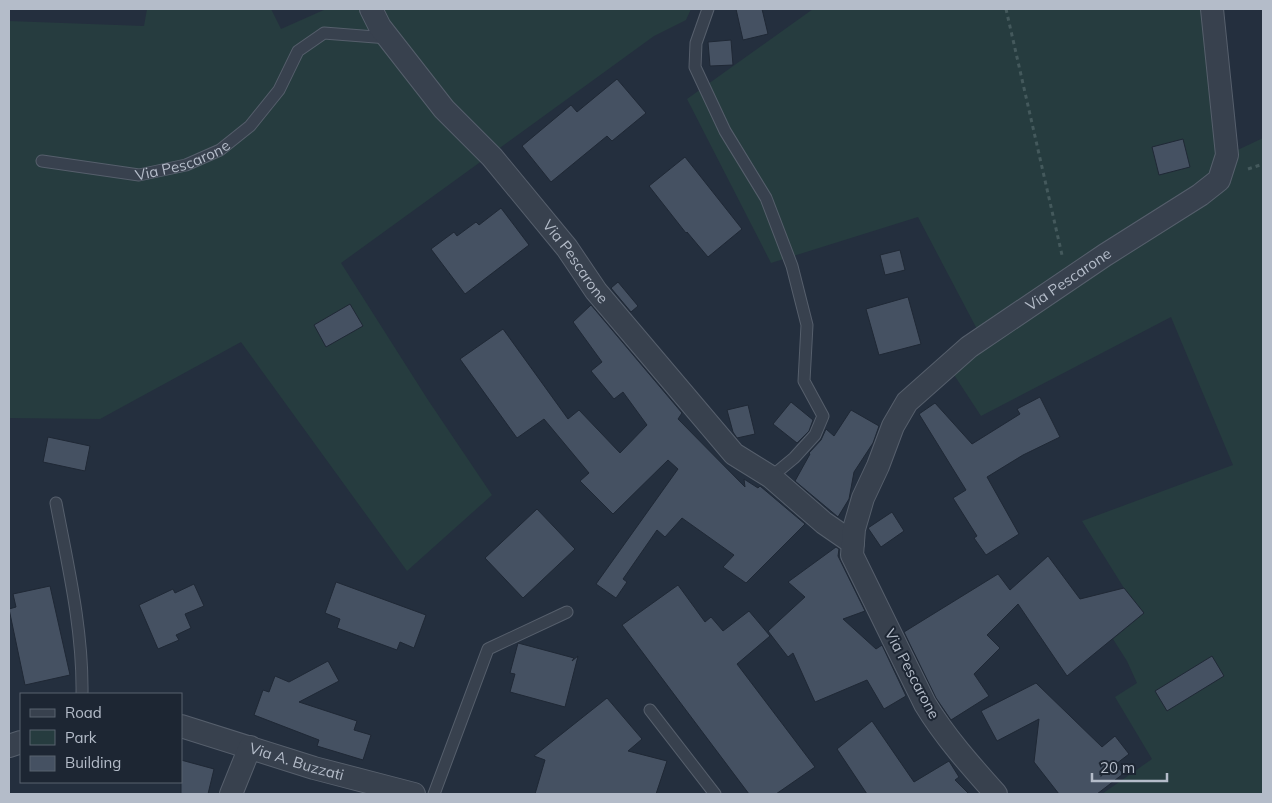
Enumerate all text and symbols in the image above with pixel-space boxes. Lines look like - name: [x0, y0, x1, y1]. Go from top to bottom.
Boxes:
- street label: Via Pescarone: [133, 136, 234, 185]
- street label: Via Pescarone: [539, 216, 613, 307]
- street label: Via Pescarone: [1022, 244, 1115, 315]
- street label: Via Pescarone: [881, 626, 944, 722]
- legend: [20, 693, 182, 783]
- text: Road: [65, 703, 102, 722]
- text: Park: [65, 728, 97, 747]
- street label: Via A. Buzzati: [247, 738, 346, 784]
- scale bar: [1092, 750, 1167, 782]
- text: Building: [65, 753, 121, 772]
- text: 20 m: [1100, 758, 1135, 777]

